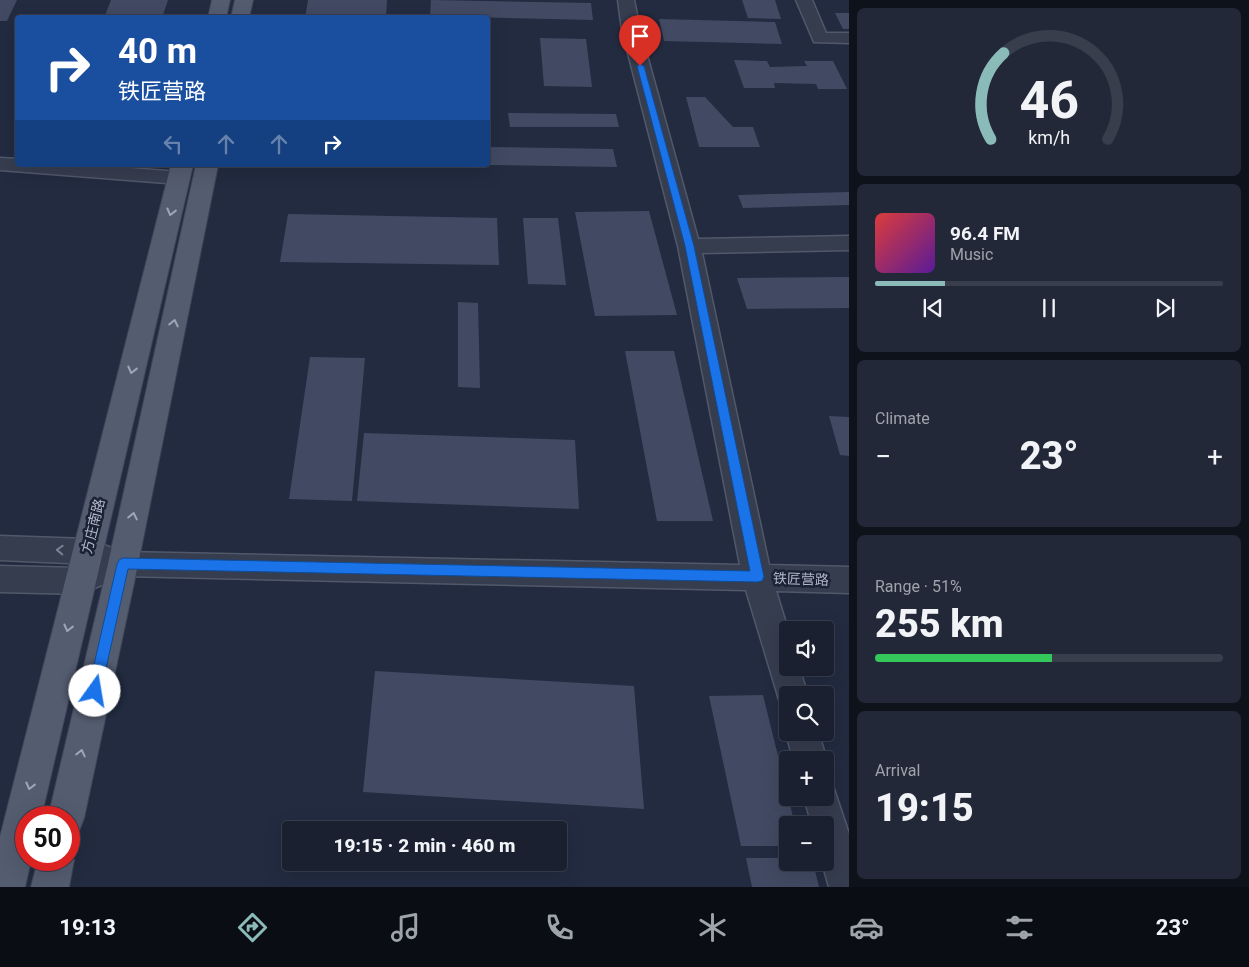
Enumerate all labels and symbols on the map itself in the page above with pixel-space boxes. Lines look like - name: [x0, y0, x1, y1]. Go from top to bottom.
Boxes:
- pin: [619, 15, 661, 66]
- one-way arrow: [166, 208, 177, 217]
- one-way arrow: [168, 319, 179, 327]
- one-way arrow: [127, 366, 138, 375]
- street label: 方庄南路: [78, 497, 108, 555]
- one-way arrow: [128, 512, 138, 521]
- one-way arrow: [55, 545, 63, 555]
- street label: 铁匠营路: [773, 570, 829, 588]
- one-way arrow: [63, 624, 74, 633]
- position arrow: [68, 664, 120, 716]
- one-way arrow: [75, 748, 85, 757]
- one-way arrow: [25, 782, 36, 791]
- speed limit sign: 50: [15, 806, 80, 871]

